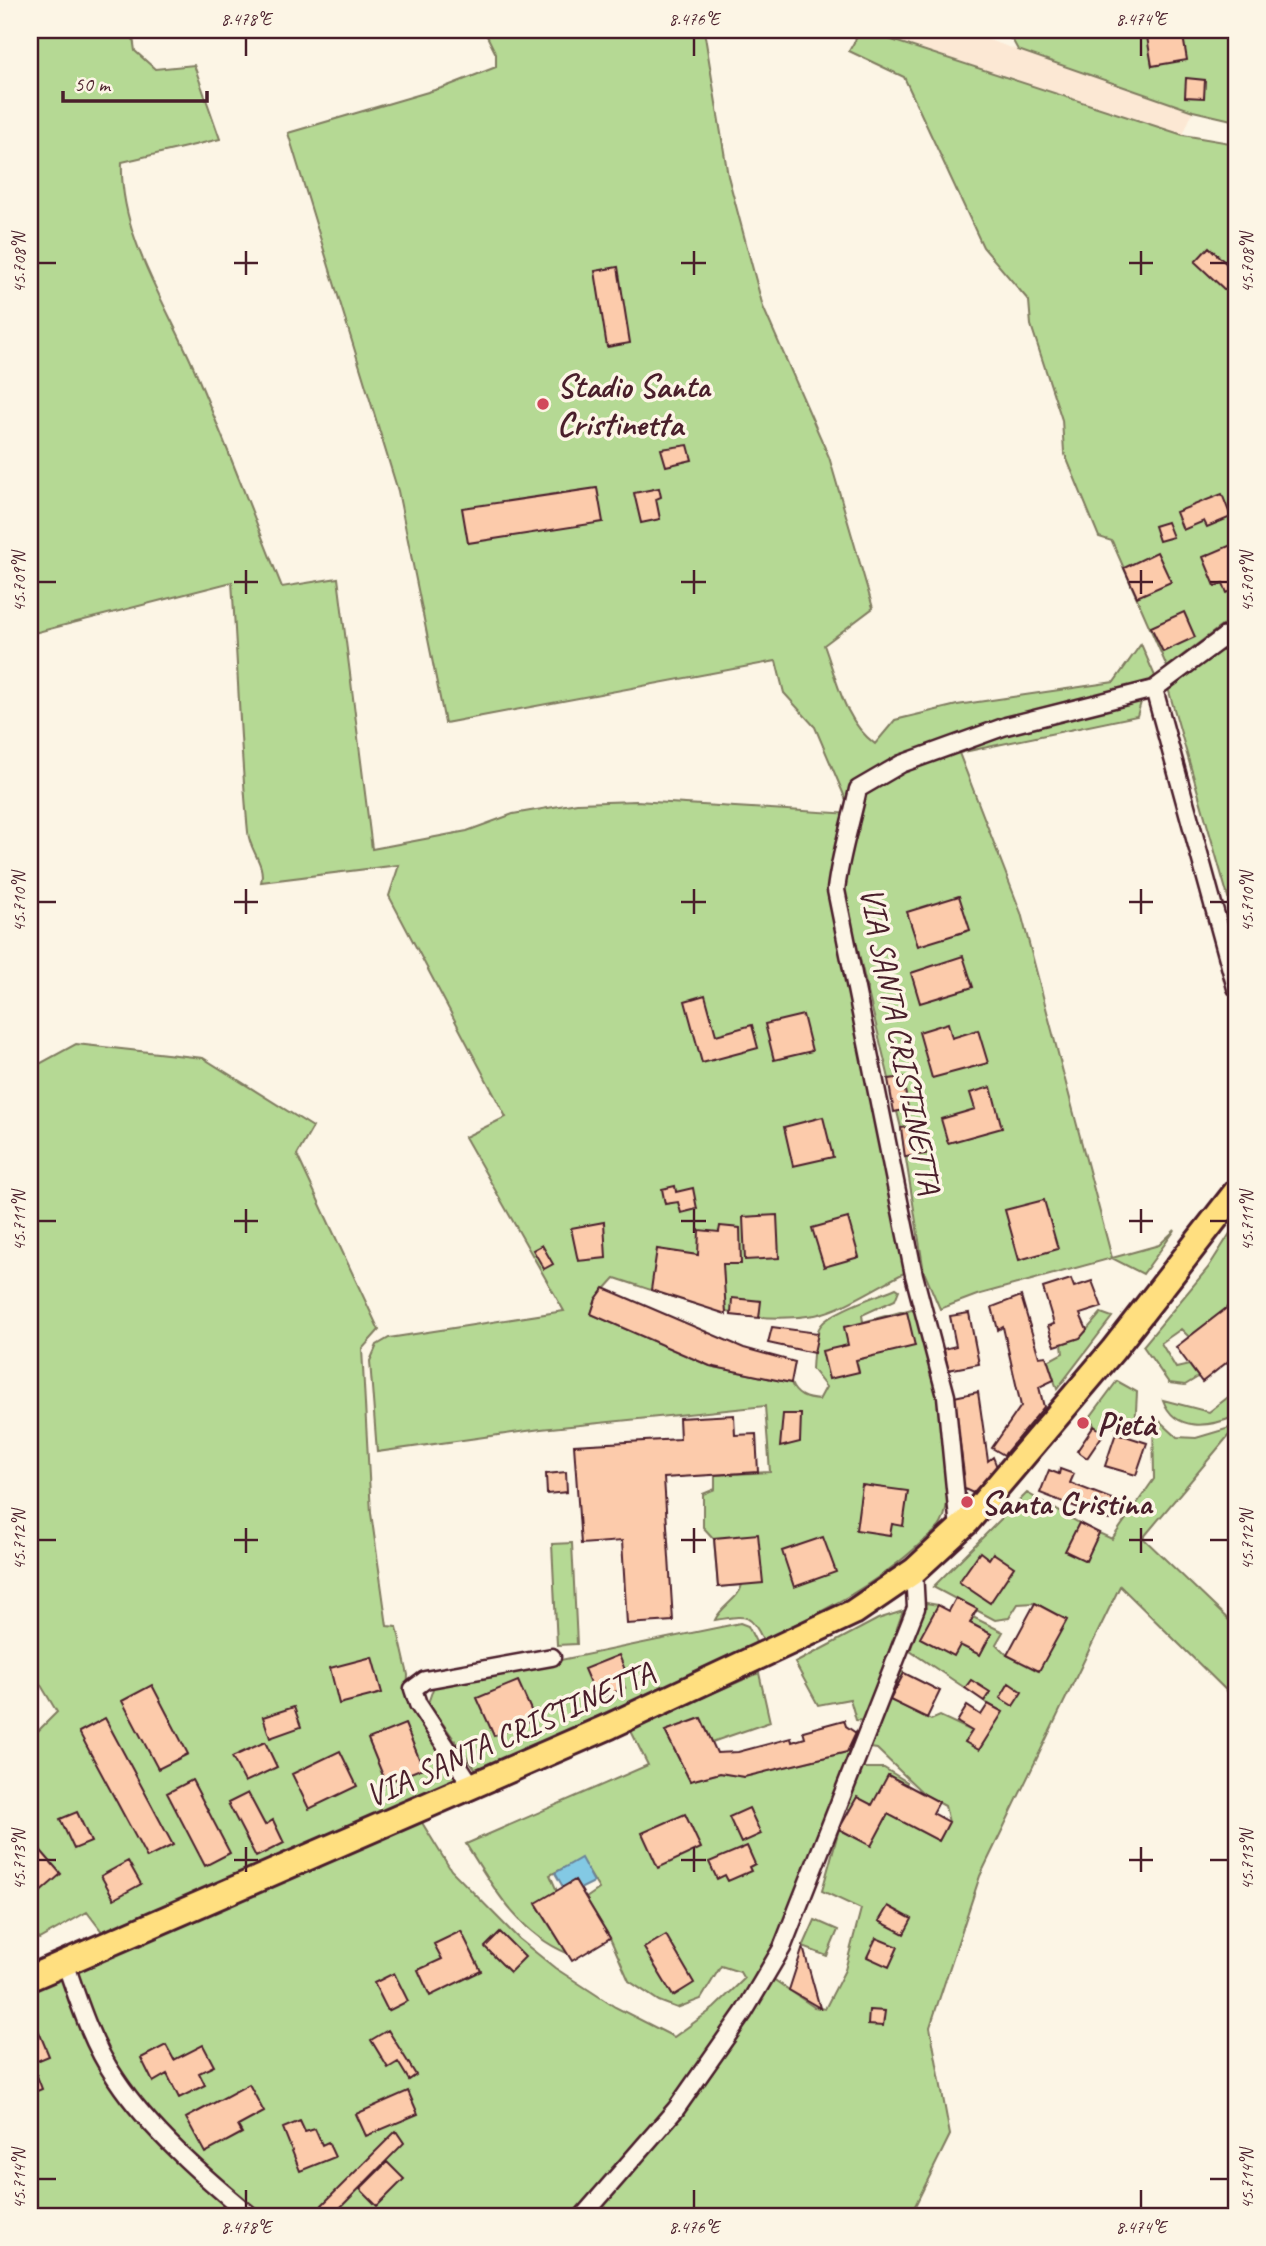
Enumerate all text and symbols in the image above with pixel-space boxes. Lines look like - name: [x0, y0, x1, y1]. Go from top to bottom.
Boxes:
- text: 8.478°E: [221, 8, 274, 30]
- text: 8.476°E: [669, 8, 722, 30]
- text: 8.474°E: [1116, 8, 1169, 30]
- scale bar: [63, 60, 206, 104]
- text: 50 m: [74, 71, 112, 97]
- text: 45.708°N: [8, 230, 30, 293]
- text: 45.708°N: [1236, 230, 1258, 293]
- place label: Stadio Santa Cristinetta: [557, 365, 712, 445]
- marker: Stadio Santa Cristinetta: [535, 396, 551, 412]
- text: 45.709°N: [8, 549, 30, 612]
- text: 45.709°N: [1236, 549, 1258, 612]
- text: 45.710°N: [8, 869, 30, 932]
- text: 45.710°N: [1236, 869, 1258, 932]
- street label: VIA SANTA CRISTINETTA: [851, 883, 952, 1198]
- text: 45.711°N: [8, 1188, 30, 1251]
- text: 45.711°N: [1236, 1188, 1258, 1251]
- place label: Pietà: [1097, 1403, 1158, 1445]
- marker: Pietà: [1075, 1415, 1091, 1431]
- place label: Santa Cristina: [981, 1482, 1154, 1524]
- marker: Santa Cristina: [959, 1494, 975, 1510]
- text: 45.712°N: [8, 1507, 30, 1570]
- text: 45.712°N: [1236, 1507, 1258, 1570]
- street label: VIA SANTA CRISTINETTA: [359, 1651, 662, 1816]
- text: 45.713°N: [8, 1827, 30, 1890]
- text: 45.713°N: [1236, 1827, 1258, 1890]
- text: 45.714°N: [8, 2146, 30, 2209]
- text: 45.714°N: [1236, 2146, 1258, 2209]
- text: 8.478°E: [221, 2216, 274, 2238]
- text: 8.476°E: [669, 2216, 722, 2238]
- text: 8.474°E: [1116, 2216, 1169, 2238]

